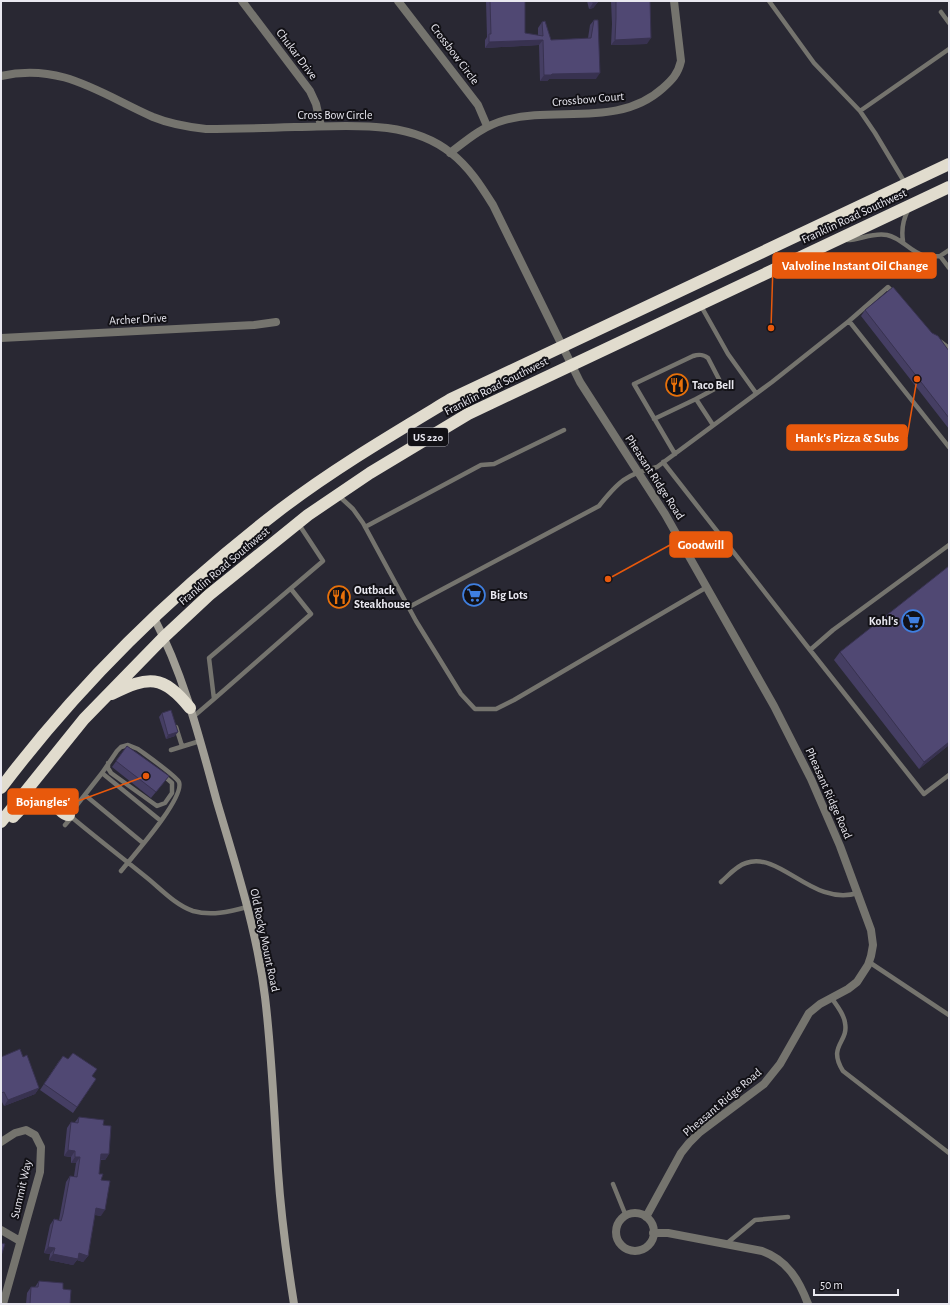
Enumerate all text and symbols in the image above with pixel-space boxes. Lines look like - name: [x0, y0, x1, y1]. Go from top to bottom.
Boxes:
- street label: Crossbow Circle: [428, 21, 482, 87]
- street label: Chukar Drive: [274, 26, 320, 82]
- street label: Crossbow Court: [552, 90, 625, 108]
- street label: Cross Bow Circle: [298, 109, 372, 121]
- street label: Franklin Road Southwest: [800, 186, 909, 246]
- callout: Valvoline Instant Oil Change: [773, 253, 936, 278]
- text: Valvoline Instant Oil Change: [782, 260, 928, 273]
- street label: Archer Drive: [109, 311, 167, 327]
- street label: Franklin Road Southwest: [442, 355, 550, 417]
- restaurant icon: Taco Bell: [664, 372, 690, 398]
- place label: Taco Bell: [692, 379, 734, 391]
- callout: Hank's Pizza & Subs: [787, 425, 907, 450]
- road number: US 220: [408, 428, 448, 446]
- street label: Pheasant Ridge Road: [623, 432, 687, 522]
- text: Hank's Pizza & Subs: [795, 432, 899, 445]
- street label: Franklin Road Southwest: [176, 524, 272, 607]
- callout: Goodwill: [670, 532, 732, 557]
- text: Goodwill: [678, 539, 724, 552]
- supermarket icon: Big Lots: [461, 582, 487, 608]
- restaurant icon: Outback Steakhouse: [326, 584, 352, 610]
- place label: Outback Steakhouse: [354, 584, 411, 610]
- place label: Big Lots: [490, 589, 528, 601]
- supermarket icon: Kohl's: [900, 608, 926, 634]
- place label: Kohl's: [869, 615, 898, 627]
- street label: Pheasant Ridge Road: [803, 746, 855, 840]
- callout: Bojangles': [8, 789, 78, 814]
- text: Bojangles': [16, 796, 71, 809]
- street label: Old Rocky Mount Road: [247, 887, 282, 993]
- street label: Pheasant Ridge Road: [680, 1066, 764, 1138]
- street label: Summit Way: [8, 1158, 35, 1220]
- scale bar: [814, 1271, 898, 1297]
- text: 50 m: [820, 1279, 843, 1291]

